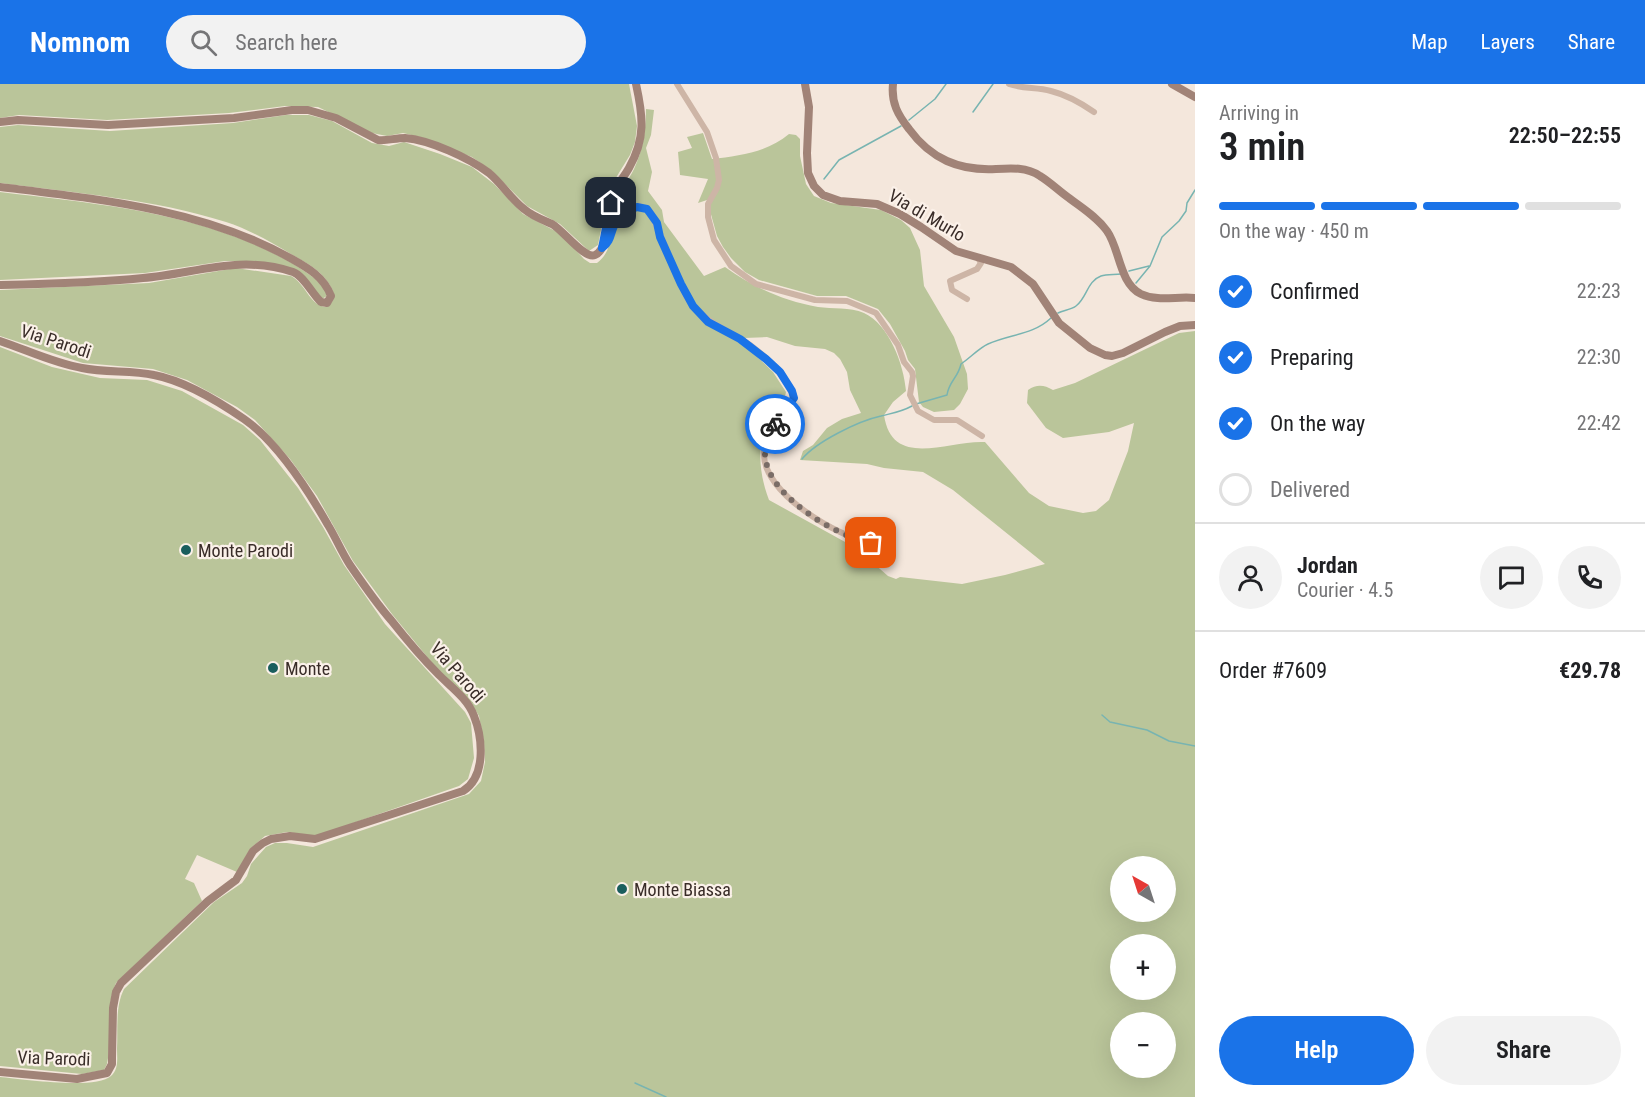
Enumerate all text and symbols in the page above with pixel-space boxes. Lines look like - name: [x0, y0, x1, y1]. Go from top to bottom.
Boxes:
- search box: [166, 15, 586, 69]
- text: Nomnom: [30, 26, 130, 59]
- icon: search: [187, 26, 220, 59]
- text: Search here: [235, 30, 338, 55]
- text: Map: [1411, 30, 1448, 54]
- text: Layers: [1481, 30, 1535, 54]
- text: Share: [1568, 30, 1615, 54]
- text: Arriving in: [1219, 101, 1299, 125]
- text: 22:50–22:55: [1509, 123, 1621, 148]
- text: 3 min: [1219, 124, 1305, 170]
- pin: [585, 177, 636, 228]
- street label: Via di Murlo: [885, 185, 969, 245]
- icon: home: [594, 186, 627, 219]
- text: On the way · 450 m: [1219, 219, 1369, 243]
- icon: check: [1219, 275, 1252, 308]
- text: Confirmed: [1270, 279, 1359, 304]
- text: 22:23: [1577, 279, 1621, 303]
- street label: Via Parodi: [18, 320, 94, 362]
- icon: check: [1219, 341, 1252, 374]
- text: Preparing: [1270, 345, 1354, 370]
- text: 22:30: [1577, 345, 1621, 369]
- courier: [745, 394, 805, 454]
- icon: check: [1219, 407, 1252, 440]
- icon: bike: [759, 408, 792, 441]
- text: On the way: [1270, 411, 1365, 436]
- text: 22:42: [1577, 411, 1621, 435]
- text: Delivered: [1270, 477, 1350, 502]
- pin: [845, 517, 896, 568]
- icon: bag: [854, 526, 887, 559]
- place label: Monte Parodi: [198, 540, 293, 561]
- marker: Monte Parodi: [179, 543, 193, 557]
- button: person: [1219, 546, 1282, 609]
- button: chat: [1480, 546, 1543, 609]
- button: phone: [1558, 546, 1621, 609]
- text: Jordan: [1297, 553, 1358, 578]
- text: Courier · 4.5: [1297, 578, 1393, 602]
- street label: Via Parodi: [426, 638, 490, 706]
- place label: Monte: [285, 658, 330, 679]
- text: Order #7609: [1219, 658, 1327, 683]
- text: €29.78: [1559, 658, 1621, 683]
- marker: Monte: [266, 661, 280, 675]
- north arrow: [1110, 856, 1176, 922]
- map controls: [1110, 856, 1176, 1078]
- place label: Monte Biassa: [634, 879, 731, 900]
- marker: Monte Biassa: [615, 882, 629, 896]
- button: +: [1110, 934, 1176, 1000]
- button: −: [1110, 1012, 1176, 1078]
- button: Help: [1219, 1016, 1414, 1085]
- button: Share: [1426, 1016, 1621, 1085]
- street label: Via Parodi: [17, 1046, 91, 1070]

